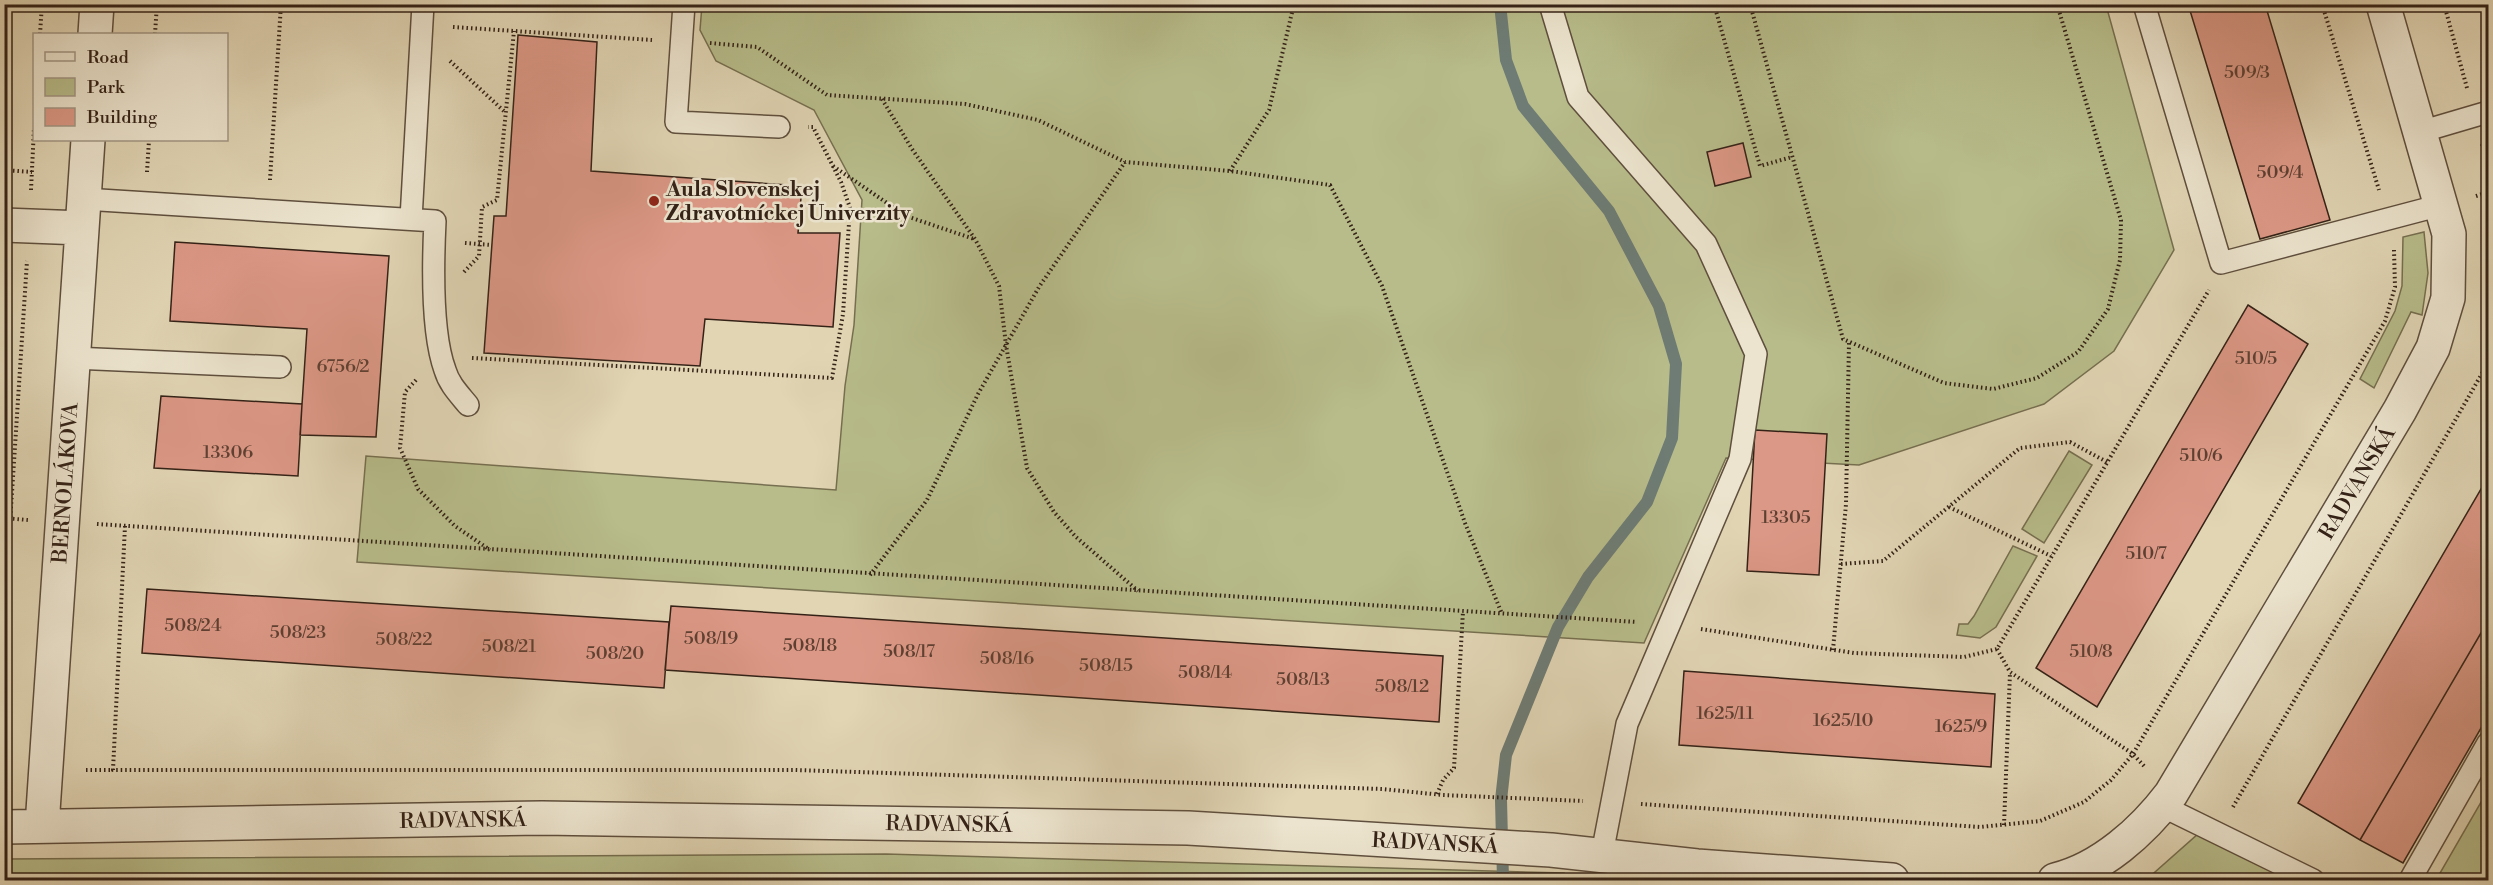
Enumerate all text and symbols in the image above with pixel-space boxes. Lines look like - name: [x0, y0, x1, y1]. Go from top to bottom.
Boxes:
- legend: [33, 33, 228, 141]
- text: Road: [87, 46, 130, 69]
- house number: 509/3: [2224, 61, 2270, 84]
- text: Park: [87, 76, 126, 99]
- text: Building: [86, 106, 158, 129]
- house number: 509/4: [2257, 161, 2304, 184]
- place label: Aula Slovenskej Zdravotníckej Univerzity: [665, 177, 911, 227]
- marker: Aula Slovenskej Zdravotníckej Univerzity: [647, 194, 661, 208]
- house number: 510/5: [2235, 347, 2277, 370]
- house number: 6756/2: [316, 355, 370, 378]
- street label: BERNOLÁKOVA: [45, 401, 85, 565]
- street label: RADVANSKÁ: [2312, 421, 2402, 545]
- house number: 13306: [203, 441, 253, 464]
- house number: 510/6: [2179, 444, 2223, 467]
- house number: 13305: [1761, 506, 1811, 529]
- house number: 510/7: [2125, 542, 2167, 565]
- house number: 508/24: [164, 614, 222, 637]
- house number: 508/23: [270, 621, 326, 644]
- house number: 508/19: [684, 627, 738, 650]
- house number: 508/22: [376, 628, 432, 651]
- house number: 508/18: [783, 634, 837, 657]
- house number: 508/21: [482, 635, 537, 658]
- house number: 508/17: [883, 640, 935, 663]
- house number: 510/8: [2069, 640, 2113, 663]
- house number: 508/20: [586, 642, 644, 665]
- house number: 508/16: [980, 647, 1034, 670]
- house number: 508/15: [1079, 654, 1133, 677]
- house number: 508/14: [1178, 661, 1232, 684]
- house number: 508/13: [1276, 668, 1330, 691]
- house number: 508/12: [1375, 675, 1429, 698]
- house number: 1625/11: [1696, 702, 1754, 725]
- house number: 1625/10: [1813, 709, 1873, 732]
- house number: 1625/9: [1935, 715, 1987, 738]
- street label: RADVANSKÁ: [399, 805, 527, 835]
- street label: RADVANSKÁ: [885, 809, 1013, 839]
- street label: RADVANSKÁ: [1371, 826, 1500, 860]

